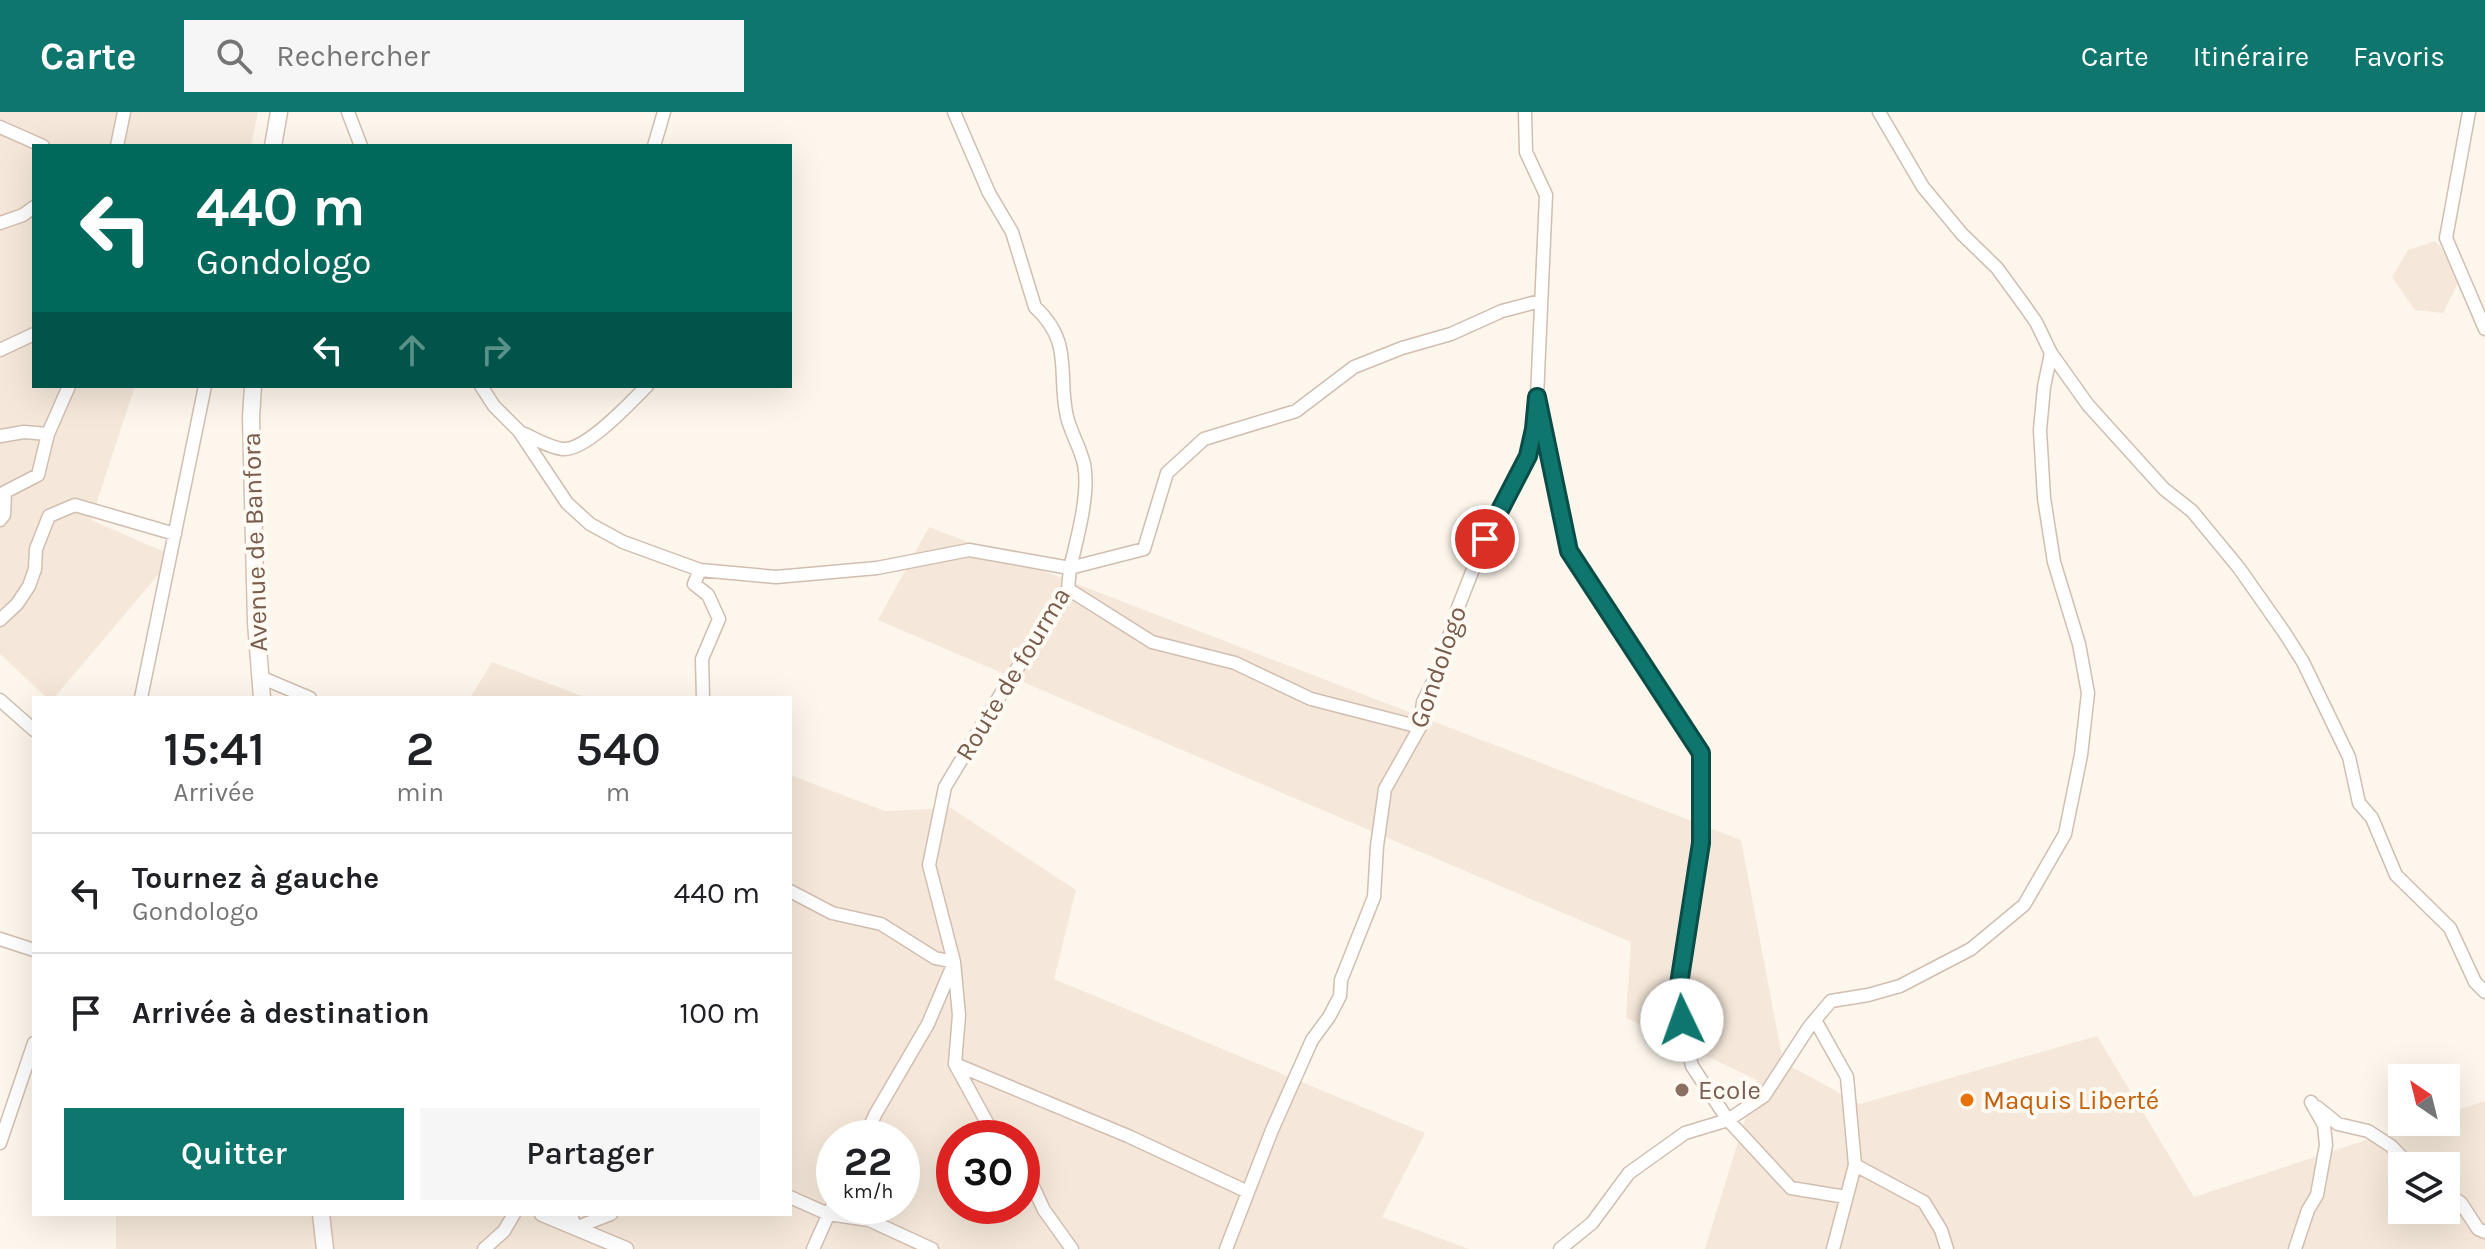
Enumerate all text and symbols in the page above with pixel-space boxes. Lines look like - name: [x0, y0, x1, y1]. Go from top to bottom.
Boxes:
- search box: [184, 20, 744, 92]
- text: Carte: [40, 34, 136, 79]
- icon: search: [212, 34, 256, 78]
- text: Rechercher: [276, 38, 430, 74]
- text: Carte: [2081, 40, 2149, 73]
- text: Itinéraire: [2193, 40, 2309, 73]
- text: Favoris: [2353, 40, 2445, 73]
- text: 440 m: [196, 174, 365, 239]
- icon: left: [64, 176, 168, 280]
- text: Gondologo: [196, 241, 371, 283]
- icon: left: [306, 328, 350, 372]
- icon: ahead: [390, 328, 434, 372]
- icon: right: [474, 328, 518, 372]
- street label: Avenue de Banfora: [236, 432, 274, 652]
- pin: [1451, 505, 1519, 573]
- icon: arrive: [1463, 517, 1507, 561]
- street label: Route de fourma: [949, 582, 1077, 766]
- street label: Gondologo: [1403, 602, 1473, 732]
- text: 15:41: [163, 721, 265, 777]
- text: 2: [406, 721, 434, 777]
- text: 540: [575, 721, 661, 777]
- text: Arrivée: [173, 777, 255, 808]
- text: min: [396, 777, 444, 808]
- text: m: [606, 777, 630, 808]
- text: Tournez à gauche: [132, 860, 379, 896]
- icon: left: [64, 871, 108, 915]
- text: 440 m: [673, 875, 760, 911]
- text: Gondologo: [132, 896, 259, 927]
- position arrow: [1640, 978, 1724, 1062]
- icon: arrive: [64, 991, 108, 1035]
- text: Arrivée à destination: [132, 995, 430, 1031]
- text: 100 m: [679, 995, 760, 1031]
- north arrow: [2388, 1064, 2460, 1136]
- map controls: [2388, 1064, 2460, 1224]
- place label: Ecole: [1698, 1075, 1761, 1106]
- marker: Ecole: [1673, 1081, 1691, 1099]
- place label: Maquis Liberté: [1983, 1085, 2159, 1116]
- marker: Maquis Liberté: [1958, 1091, 1976, 1109]
- button: Quitter: [64, 1108, 404, 1200]
- button: Partager: [420, 1108, 760, 1200]
- speed limit sign: 30: [936, 1120, 1040, 1224]
- text: 22: [844, 1138, 892, 1185]
- button: layers: [2388, 1152, 2460, 1224]
- text: km/h: [843, 1180, 893, 1203]

